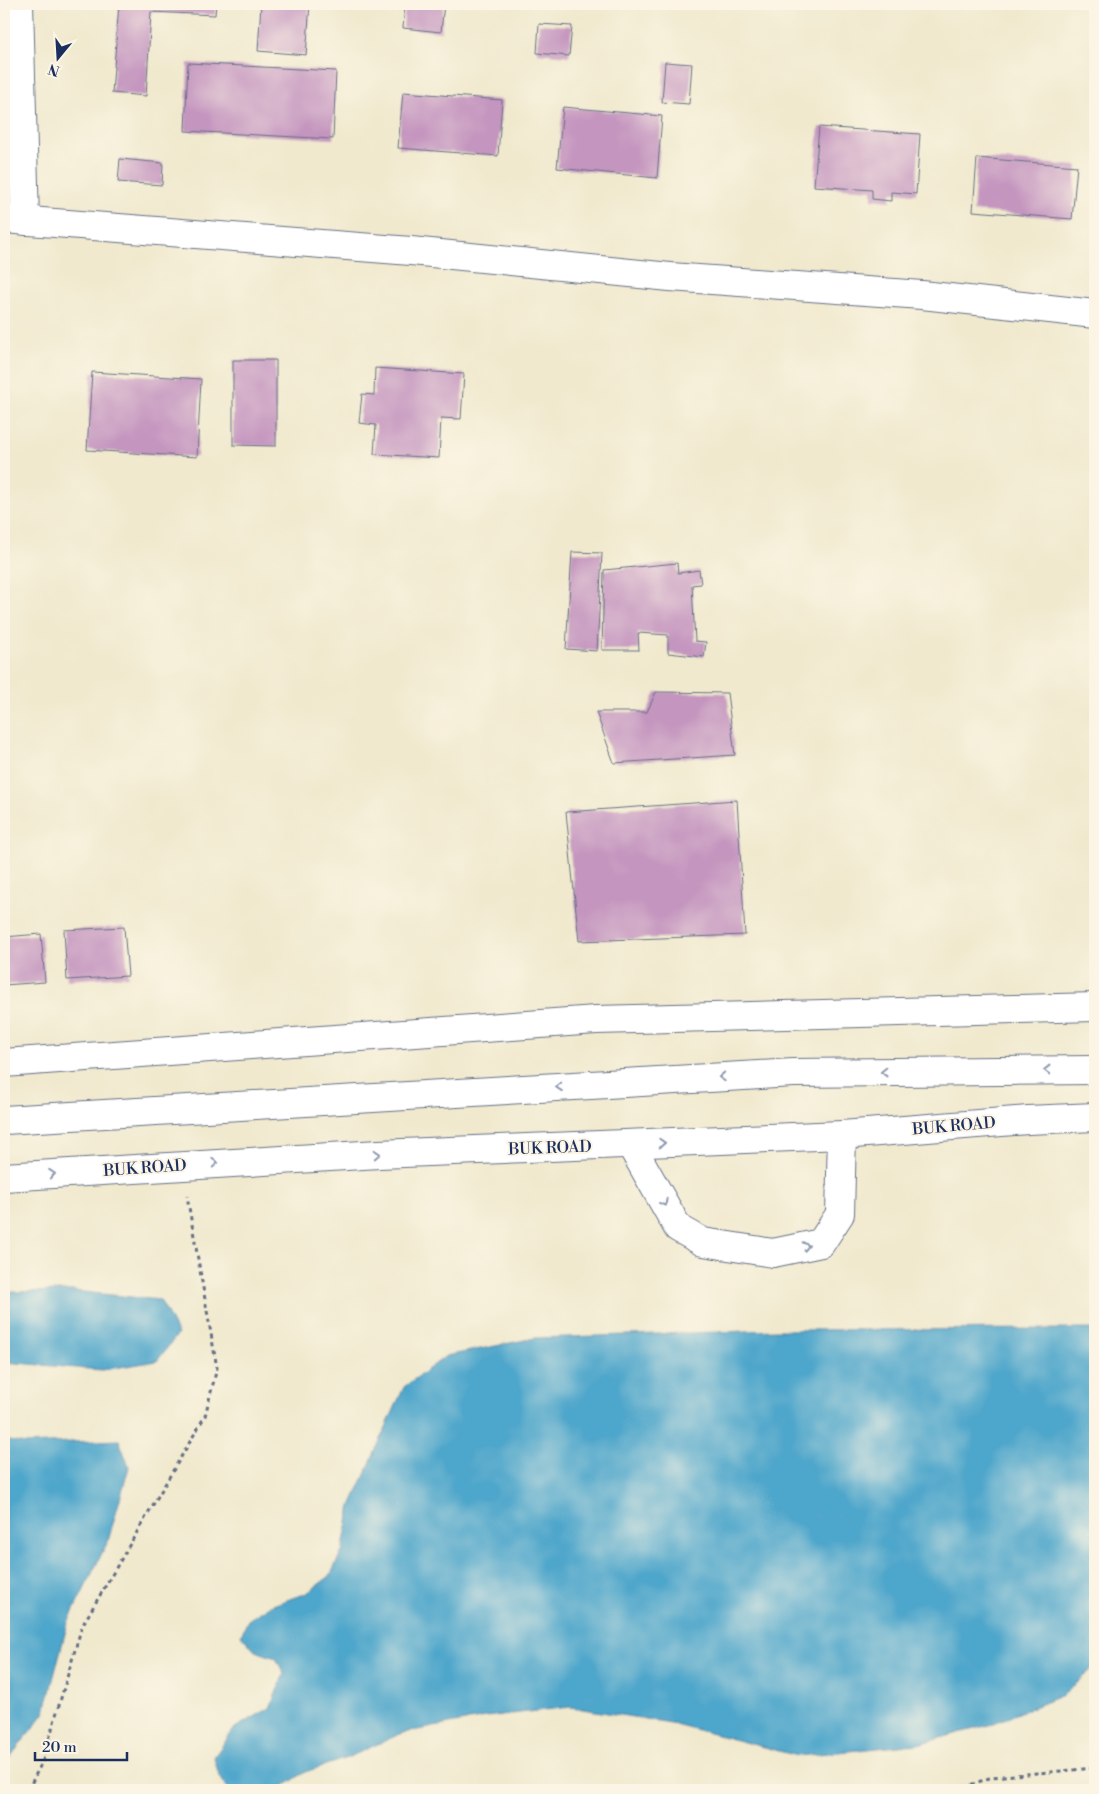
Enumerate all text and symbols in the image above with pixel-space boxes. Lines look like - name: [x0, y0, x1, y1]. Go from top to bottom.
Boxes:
- north arrow: [32, 32, 82, 82]
- text: N: [46, 59, 62, 80]
- one-way arrow: [1042, 1065, 1050, 1075]
- one-way arrow: [880, 1067, 888, 1077]
- one-way arrow: [717, 1072, 725, 1083]
- one-way arrow: [555, 1081, 563, 1092]
- street label: BUK ROAD: [911, 1112, 996, 1140]
- street label: BUK ROAD: [507, 1137, 592, 1159]
- one-way arrow: [658, 1138, 666, 1149]
- one-way arrow: [373, 1148, 381, 1159]
- street label: BUK ROAD: [102, 1155, 187, 1181]
- one-way arrow: [211, 1158, 219, 1169]
- one-way arrow: [49, 1168, 57, 1179]
- one-way arrow: [657, 1197, 667, 1206]
- one-way arrow: [801, 1241, 810, 1252]
- scale bar: [35, 1729, 128, 1761]
- text: 20 m: [42, 1738, 77, 1757]

